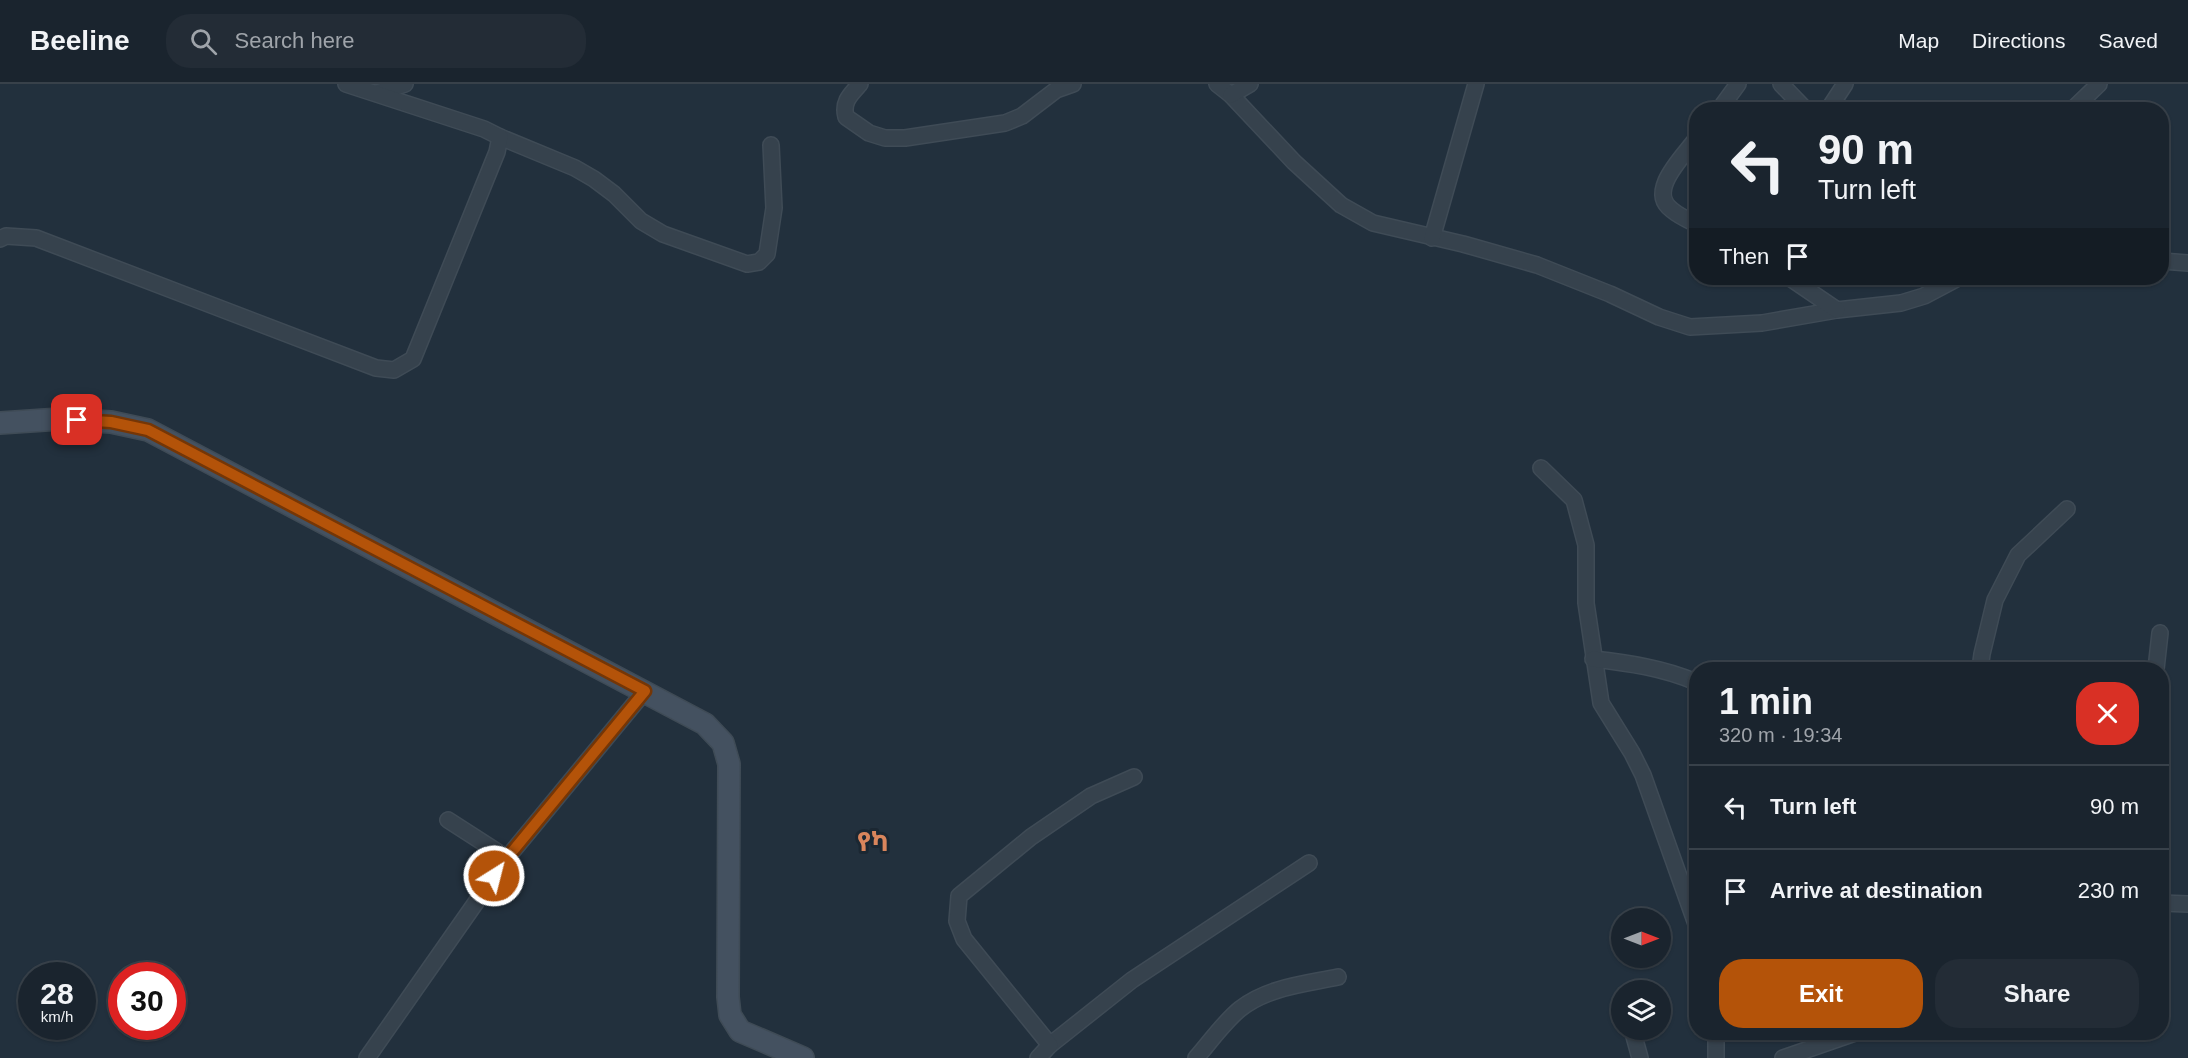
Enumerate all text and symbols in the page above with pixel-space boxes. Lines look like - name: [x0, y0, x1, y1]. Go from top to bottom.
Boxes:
- search box: [166, 14, 586, 68]
- text: Beeline: [30, 25, 130, 56]
- icon: search: [187, 25, 220, 58]
- text: Search here: [235, 28, 354, 53]
- text: Map: [1898, 29, 1939, 52]
- text: Directions: [1972, 29, 2065, 52]
- text: Saved: [2098, 29, 2158, 52]
- icon: left: [1719, 126, 1797, 204]
- text: 90 m: [1818, 126, 1914, 173]
- text: Turn left: [1818, 175, 1916, 205]
- icon: arrive: [1781, 240, 1814, 273]
- text: Then: [1719, 244, 1769, 269]
- pin: [51, 394, 102, 445]
- icon: arrive: [60, 403, 93, 436]
- text: 1 min: [1719, 681, 1813, 722]
- button: close: [2076, 682, 2139, 745]
- text: 320 m · 19:34: [1719, 724, 1842, 746]
- icon: left: [1719, 791, 1752, 824]
- text: Turn left: [1770, 794, 1856, 819]
- text: 90 m: [2090, 794, 2139, 819]
- district label: የካ: [857, 827, 889, 857]
- position arrow: [462, 844, 526, 908]
- icon: arrive: [1719, 875, 1752, 908]
- text: Arrive at destination: [1770, 878, 1983, 903]
- text: 230 m: [2078, 878, 2139, 903]
- north arrow: [1611, 908, 1671, 968]
- map controls: [1611, 908, 1671, 1040]
- button: Exit: [1719, 959, 1923, 1028]
- button: Share: [1935, 959, 2139, 1028]
- speed limit sign: 30: [108, 962, 186, 1040]
- text: 28: [40, 977, 74, 1010]
- button: layers: [1611, 980, 1671, 1040]
- text: km/h: [41, 1008, 73, 1025]

